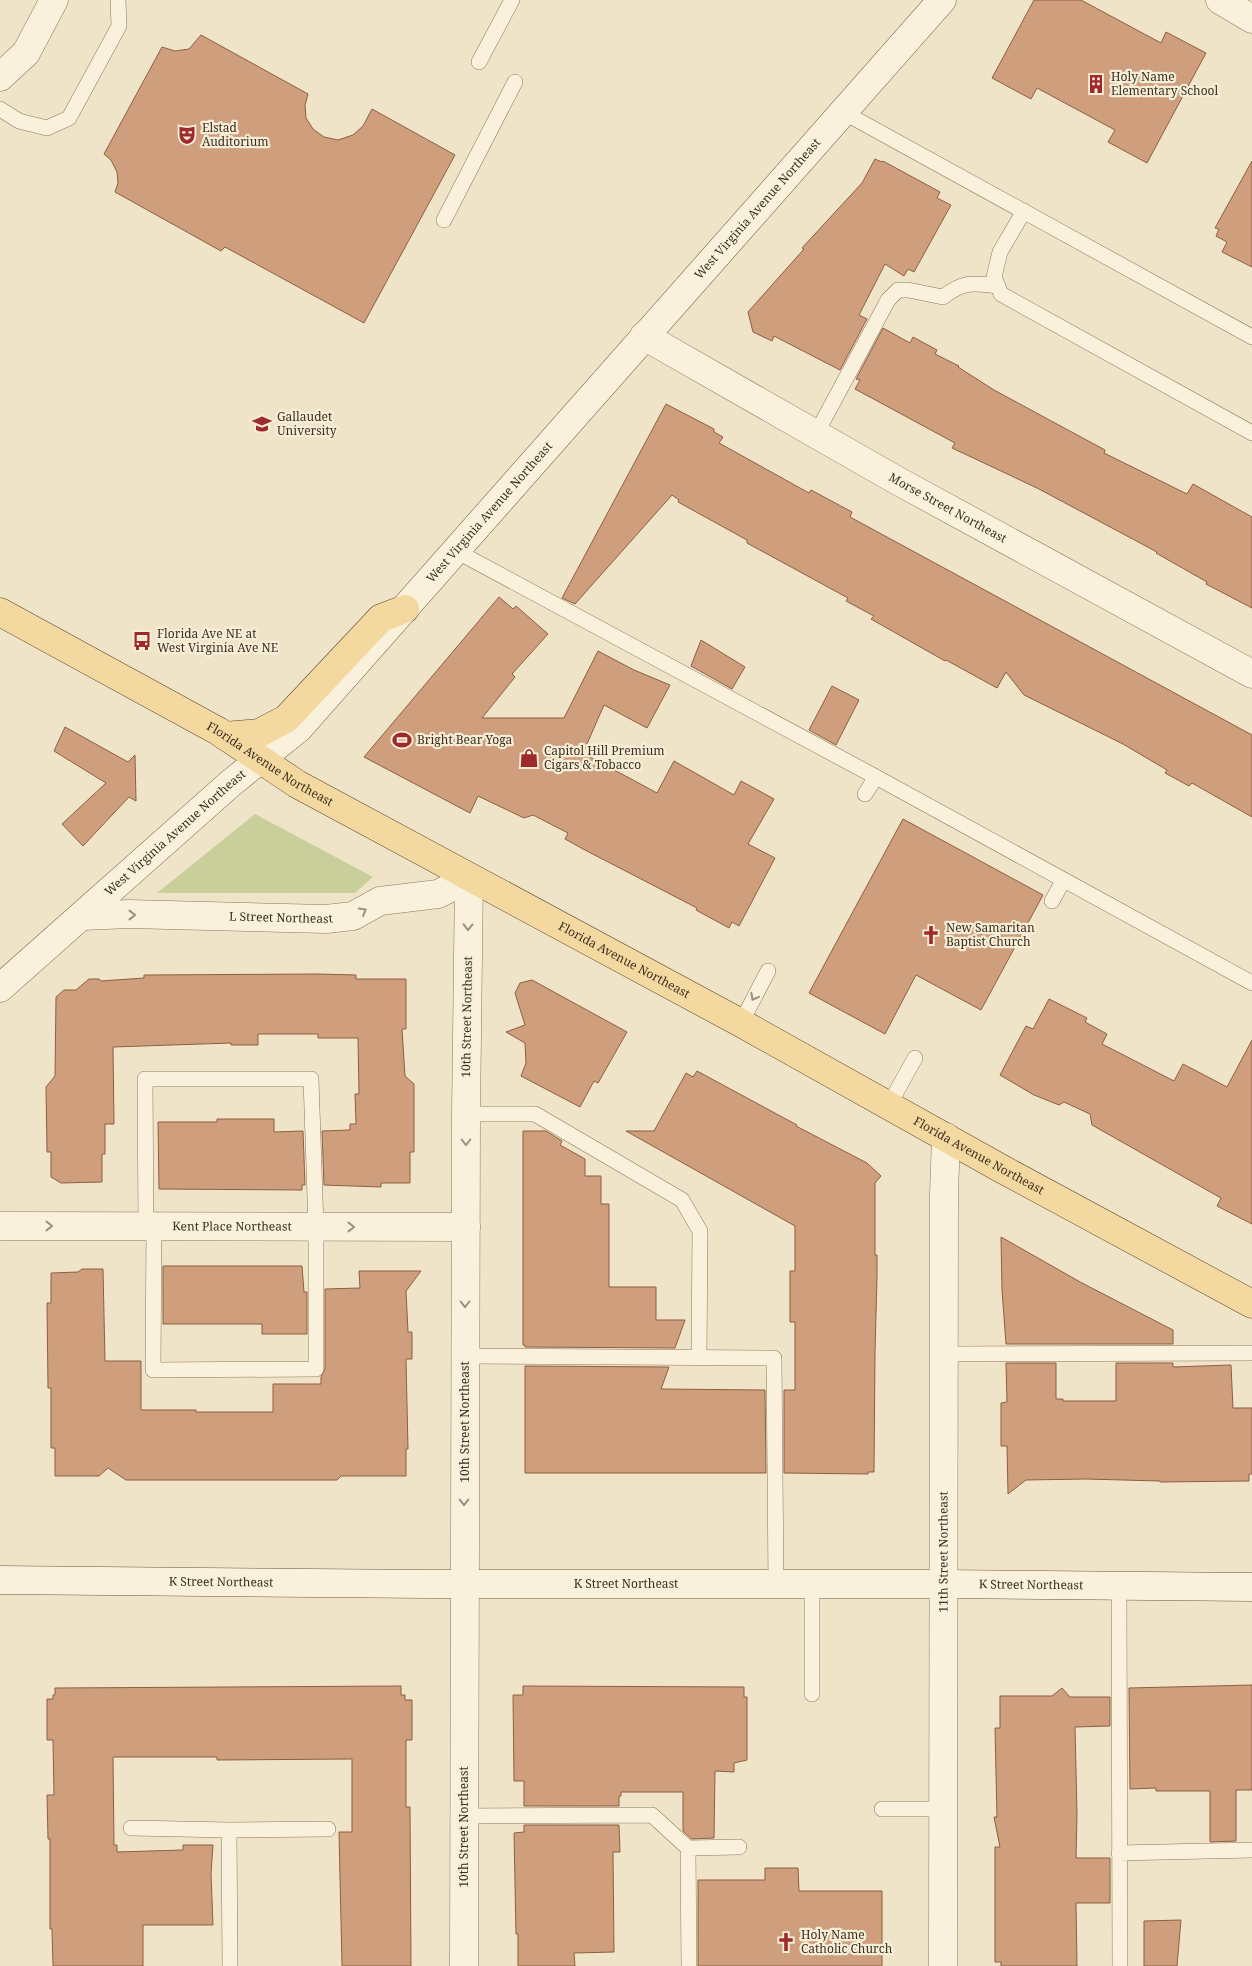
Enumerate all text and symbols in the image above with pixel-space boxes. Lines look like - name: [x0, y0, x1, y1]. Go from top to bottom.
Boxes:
- place label: Holy Name Elementary School: [1111, 68, 1219, 99]
- building icon: Holy Name Elementary School: [1085, 73, 1107, 95]
- place label: Elstad Auditorium: [202, 119, 269, 150]
- theatre icon: Elstad Auditorium: [176, 124, 198, 146]
- street label: West Virginia Avenue Northeast: [690, 134, 824, 283]
- place label: Gallaudet University: [277, 408, 337, 439]
- school or university icon: Gallaudet University: [251, 413, 273, 435]
- street label: West Virginia Avenue Northeast: [422, 438, 556, 586]
- street label: Morse Street Northeast: [886, 469, 1010, 547]
- place label: Florida Ave NE at West Virginia Ave NE: [157, 625, 278, 656]
- bus stop icon: Florida Ave NE at West Virginia Ave NE: [131, 630, 153, 652]
- street label: Florida Avenue Northeast: [204, 717, 337, 810]
- sports icon: Bright Bear Yoga: [391, 729, 413, 751]
- place label: Bright Bear Yoga: [417, 731, 513, 748]
- place label: Capitol Hill Premium Cigars & Tobacco: [544, 742, 665, 773]
- shop icon: Capitol Hill Premium Cigars & Tobacco: [518, 747, 540, 769]
- street label: West Virginia Avenue Northeast: [101, 766, 249, 899]
- one-way arrow: [357, 907, 366, 917]
- street label: L Street Northeast: [229, 908, 334, 927]
- one-way arrow: [128, 910, 136, 920]
- street label: Florida Avenue Northeast: [556, 917, 693, 1002]
- place label: New Samaritan Baptist Church: [946, 919, 1035, 950]
- one-way arrow: [463, 924, 473, 931]
- church icon: New Samaritan Baptist Church: [920, 924, 942, 946]
- street label: 10th Street Northeast: [457, 956, 476, 1078]
- one-way arrow: [750, 992, 760, 1001]
- street label: Florida Avenue Northeast: [911, 1112, 1047, 1198]
- one-way arrow: [461, 1138, 471, 1146]
- street label: Kent Place Northeast: [172, 1217, 292, 1235]
- one-way arrow: [46, 1221, 53, 1231]
- one-way arrow: [348, 1222, 355, 1232]
- one-way arrow: [460, 1301, 470, 1309]
- street label: 10th Street Northeast: [456, 1361, 473, 1483]
- street label: 11th Street Northeast: [934, 1491, 952, 1613]
- one-way arrow: [459, 1498, 469, 1506]
- street label: K Street Northeast: [169, 1573, 273, 1591]
- street label: K Street Northeast: [574, 1575, 678, 1592]
- street label: K Street Northeast: [979, 1575, 1083, 1593]
- street label: 10th Street Northeast: [455, 1766, 472, 1888]
- place label: Holy Name Catholic Church: [801, 1926, 893, 1957]
- church icon: Holy Name Catholic Church: [775, 1931, 797, 1953]

